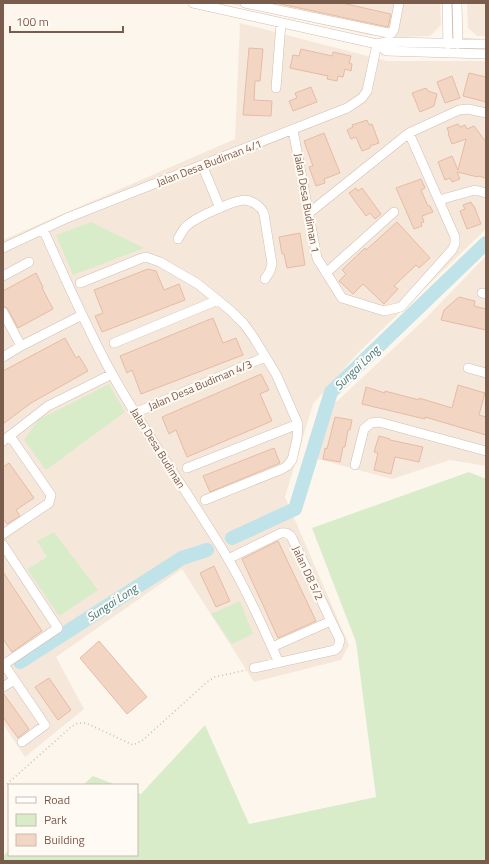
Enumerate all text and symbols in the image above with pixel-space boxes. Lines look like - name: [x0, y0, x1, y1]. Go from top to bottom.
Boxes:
- scale bar: [10, 8, 123, 34]
- text: 100 m: [16, 12, 49, 31]
- street label: Jalan Desa Budiman 4/1: [154, 136, 264, 190]
- street label: Jalan Desa Budiman 1: [290, 152, 324, 254]
- water label: Sungai Long: [329, 340, 385, 394]
- street label: Jalan Desa Budiman 4/3: [146, 356, 254, 414]
- street label: Jalan Desa Budiman: [127, 405, 189, 491]
- street label: Jalan DB 5/2: [288, 543, 328, 603]
- water label: Sungai Long: [83, 578, 142, 626]
- legend: [8, 784, 138, 856]
- text: Road: [44, 790, 70, 809]
- text: Park: [44, 810, 67, 829]
- text: Building: [44, 830, 85, 849]

